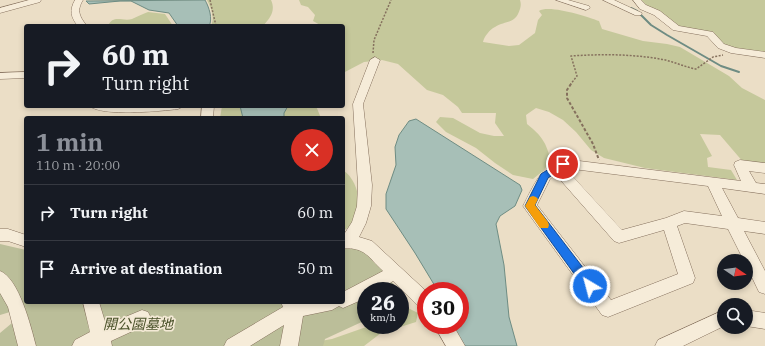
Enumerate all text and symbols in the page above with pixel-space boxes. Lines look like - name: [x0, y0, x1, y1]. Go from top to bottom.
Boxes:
- text: 60 m: [102, 36, 169, 73]
- icon: right: [36, 40, 88, 92]
- text: Turn right: [102, 72, 189, 95]
- text: 1 min: [36, 126, 103, 158]
- button: close: [291, 129, 333, 171]
- pin: [546, 147, 580, 181]
- icon: arrive: [552, 153, 574, 175]
- text: 110 m · 20:00: [36, 157, 120, 174]
- icon: right: [36, 202, 58, 224]
- text: Turn right: [70, 203, 148, 222]
- text: 60 m: [297, 203, 333, 222]
- north arrow: [717, 254, 753, 290]
- map controls: [717, 254, 753, 334]
- icon: arrive: [36, 258, 58, 280]
- text: Arrive at destination: [70, 259, 222, 278]
- text: 50 m: [297, 259, 333, 278]
- position arrow: [569, 265, 611, 307]
- speed limit sign: 30: [417, 282, 469, 334]
- text: 26: [371, 289, 395, 316]
- button: search: [717, 298, 753, 334]
- text: km/h: [370, 311, 396, 324]
- park label: 開公園墓地: [103, 315, 175, 333]

